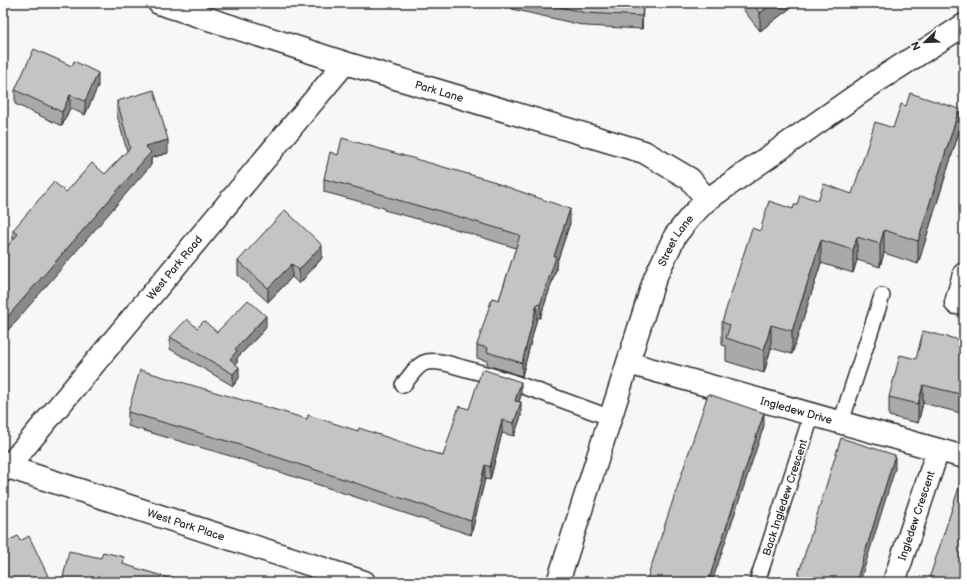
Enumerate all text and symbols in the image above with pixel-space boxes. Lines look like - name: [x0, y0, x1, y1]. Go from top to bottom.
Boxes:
- north arrow: [905, 22, 945, 62]
- text: N: [909, 39, 924, 52]
- street label: Park Lane: [413, 78, 466, 105]
- street label: Street Lane: [656, 212, 697, 269]
- street label: West Park Road: [144, 233, 205, 303]
- street label: Ingledew Drive: [759, 394, 834, 427]
- street label: Back Ingledew Crescent: [760, 437, 810, 557]
- street label: Ingledew Crescent: [896, 469, 938, 562]
- street label: West Park Place: [145, 506, 227, 544]

